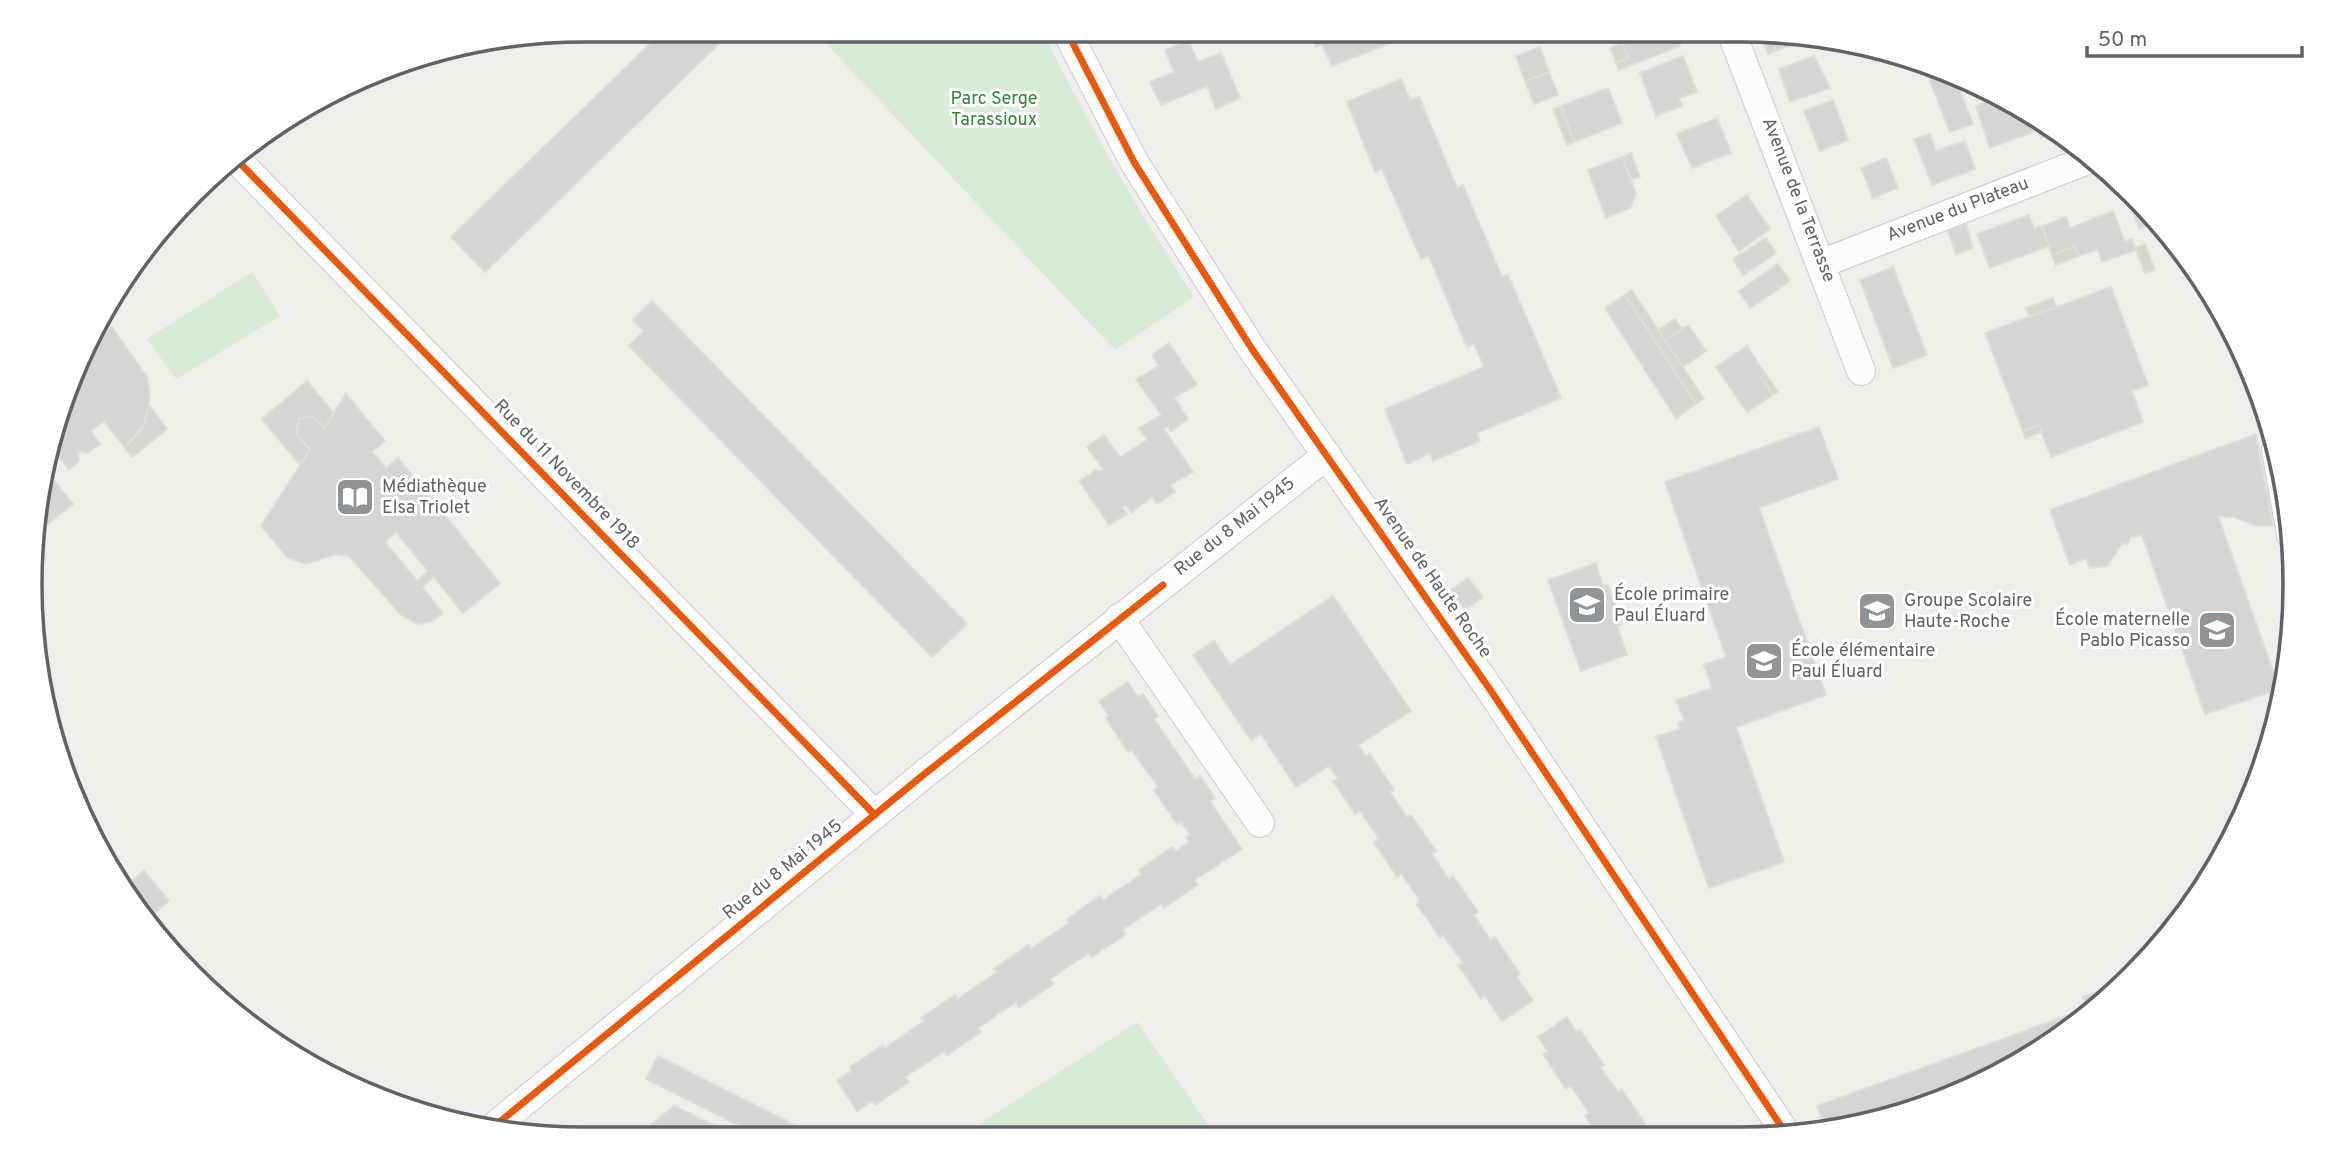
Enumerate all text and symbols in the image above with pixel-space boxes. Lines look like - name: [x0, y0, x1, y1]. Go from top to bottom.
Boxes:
- scale bar: [2087, 14, 2302, 58]
- text: 50 m: [2098, 27, 2147, 54]
- park label: Parc Serge Tarassioux: [950, 88, 1038, 132]
- street label: Avenue de la Terrasse: [1756, 115, 1840, 285]
- street label: Avenue du Plateau: [1884, 172, 2032, 248]
- street label: Rue du 11 Novembre 1918: [488, 395, 644, 555]
- street label: Rue du 8 Mai 1945: [1170, 473, 1300, 581]
- library icon: Médiathèque Elsa Triolet: [334, 476, 376, 518]
- place label: Médiathèque Elsa Triolet: [382, 476, 487, 520]
- street label: Avenue de Haute Roche: [1368, 493, 1496, 663]
- place label: École primaire Paul Éluard: [1614, 582, 1729, 628]
- school or university icon: École primaire Paul Éluard: [1566, 584, 1608, 626]
- school or university icon: Groupe Scolaire Haute-Roche: [1856, 590, 1898, 632]
- place label: Groupe Scolaire Haute-Roche: [1904, 590, 2032, 634]
- place label: École maternelle Pablo Picasso: [2055, 607, 2190, 653]
- school or university icon: École maternelle Pablo Picasso: [2196, 609, 2238, 651]
- place label: École élémentaire Paul Éluard: [1791, 638, 1935, 684]
- school or university icon: École élémentaire Paul Éluard: [1743, 640, 1785, 682]
- street label: Rue du 8 Mai 1945: [718, 815, 848, 925]

